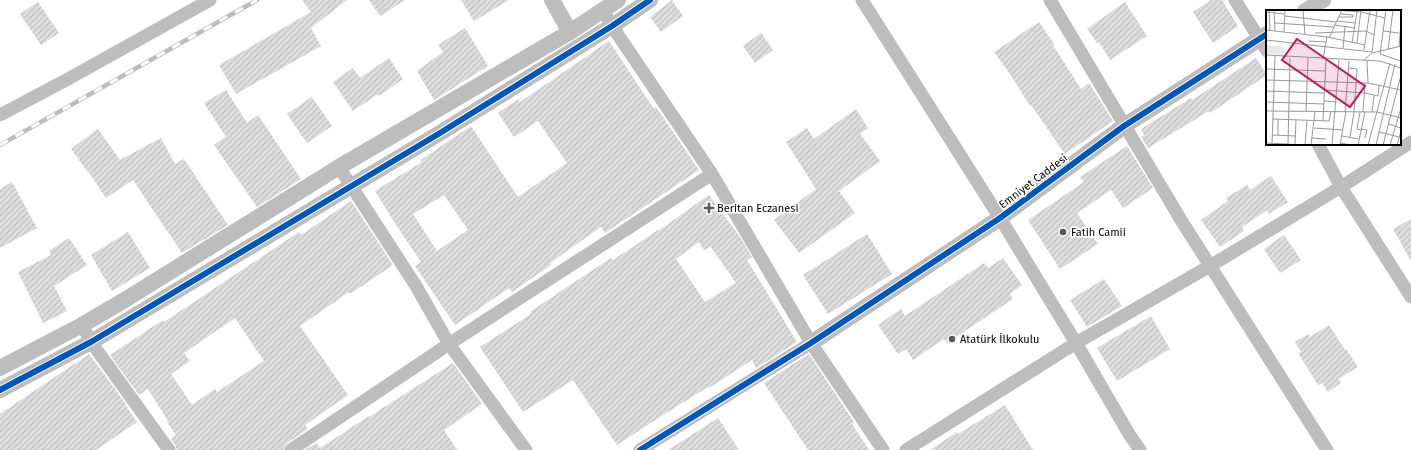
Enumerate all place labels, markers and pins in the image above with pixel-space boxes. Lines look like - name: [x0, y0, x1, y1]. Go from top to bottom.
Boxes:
- place label: Beritan Eczanesi: [717, 202, 799, 215]
- marker: Beritan Eczanesi: [704, 203, 714, 213]
- place label: Fatih Camii: [1071, 226, 1126, 239]
- marker: Fatih Camii: [1058, 227, 1068, 237]
- place label: Atatürk İlkokulu: [960, 332, 1039, 346]
- marker: Atatürk İlkokulu: [947, 334, 957, 344]

